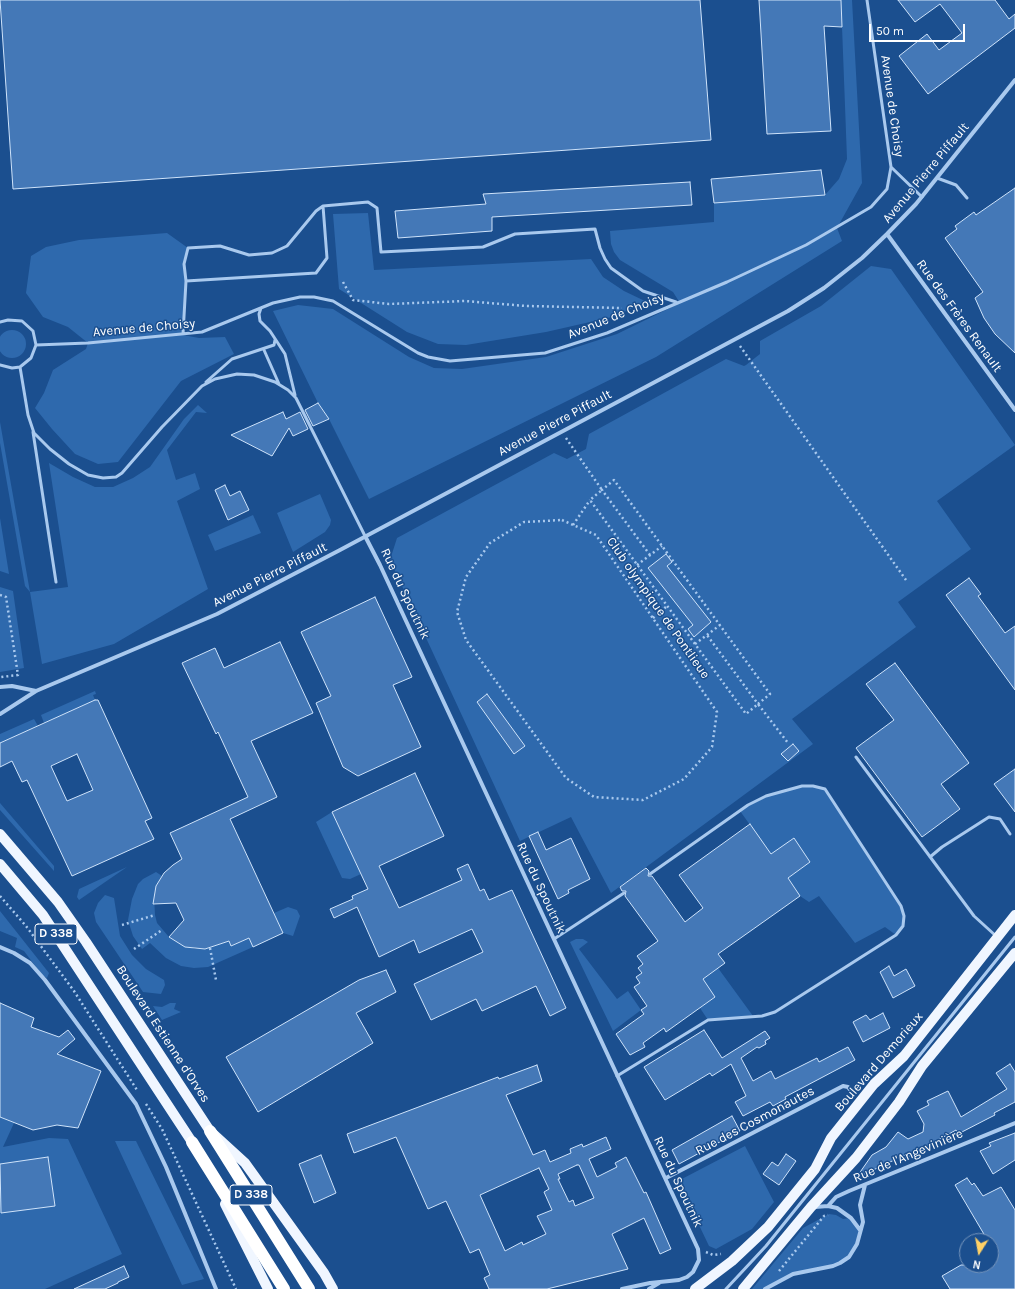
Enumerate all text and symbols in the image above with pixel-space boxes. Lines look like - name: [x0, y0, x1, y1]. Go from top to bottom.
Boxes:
- scale bar: [871, 16, 967, 42]
- text: 50 m: [876, 24, 904, 38]
- street label: Avenue de Choisy: [877, 54, 907, 158]
- street label: Avenue Pierre Piffault: [879, 120, 973, 226]
- street label: Rue des Frères Renault: [913, 257, 1005, 375]
- street label: Avenue de Choisy: [565, 290, 667, 342]
- street label: Avenue de Choisy: [92, 316, 196, 340]
- street label: Avenue Pierre Piffault: [496, 386, 614, 460]
- street label: Club olympique de Pontlieue: [603, 534, 713, 682]
- street label: Avenue Pierre Piffault: [210, 539, 330, 611]
- street label: Rue du Spoutnik: [377, 546, 433, 642]
- street label: Rue du Spoutnik: [513, 840, 569, 936]
- road number: D 338: [35, 924, 77, 944]
- street label: Boulevard Estienne d'Orves: [113, 963, 213, 1105]
- street label: Boulevard Demorieux: [832, 1009, 926, 1115]
- street label: Rue des Cosmonautes: [693, 1083, 817, 1159]
- street label: Rue de l'Angevinière: [851, 1126, 965, 1186]
- street label: Rue du Spoutnik: [650, 1134, 706, 1230]
- road number: D 338: [230, 1185, 272, 1205]
- north arrow: [959, 1233, 999, 1273]
- text: N: [972, 1257, 982, 1271]

